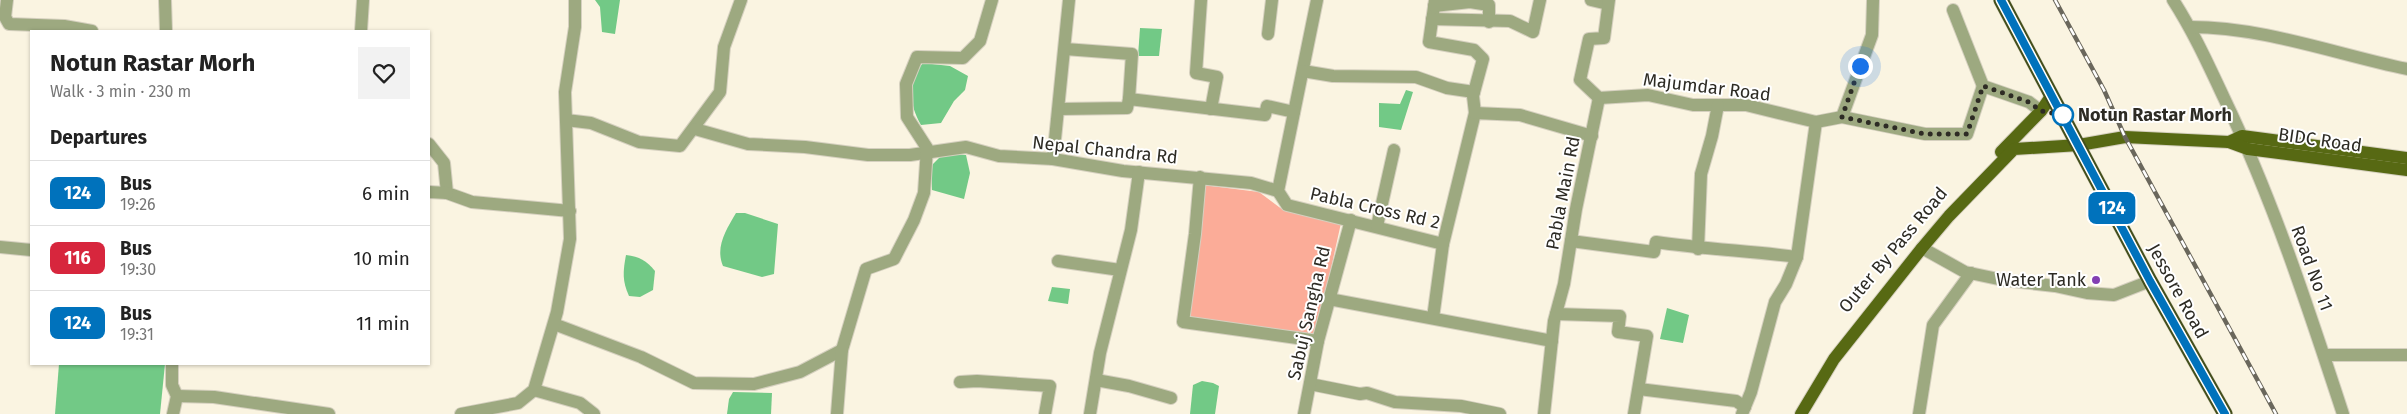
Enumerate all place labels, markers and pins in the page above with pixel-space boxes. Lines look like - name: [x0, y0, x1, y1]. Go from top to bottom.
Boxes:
- marker: Notun Rastar Morh: [2052, 104, 2074, 126]
- place label: Notun Rastar Morh: [2078, 104, 2232, 126]
- place label: Water Tank: [1996, 269, 2087, 291]
- marker: Water Tank: [2090, 274, 2102, 286]

